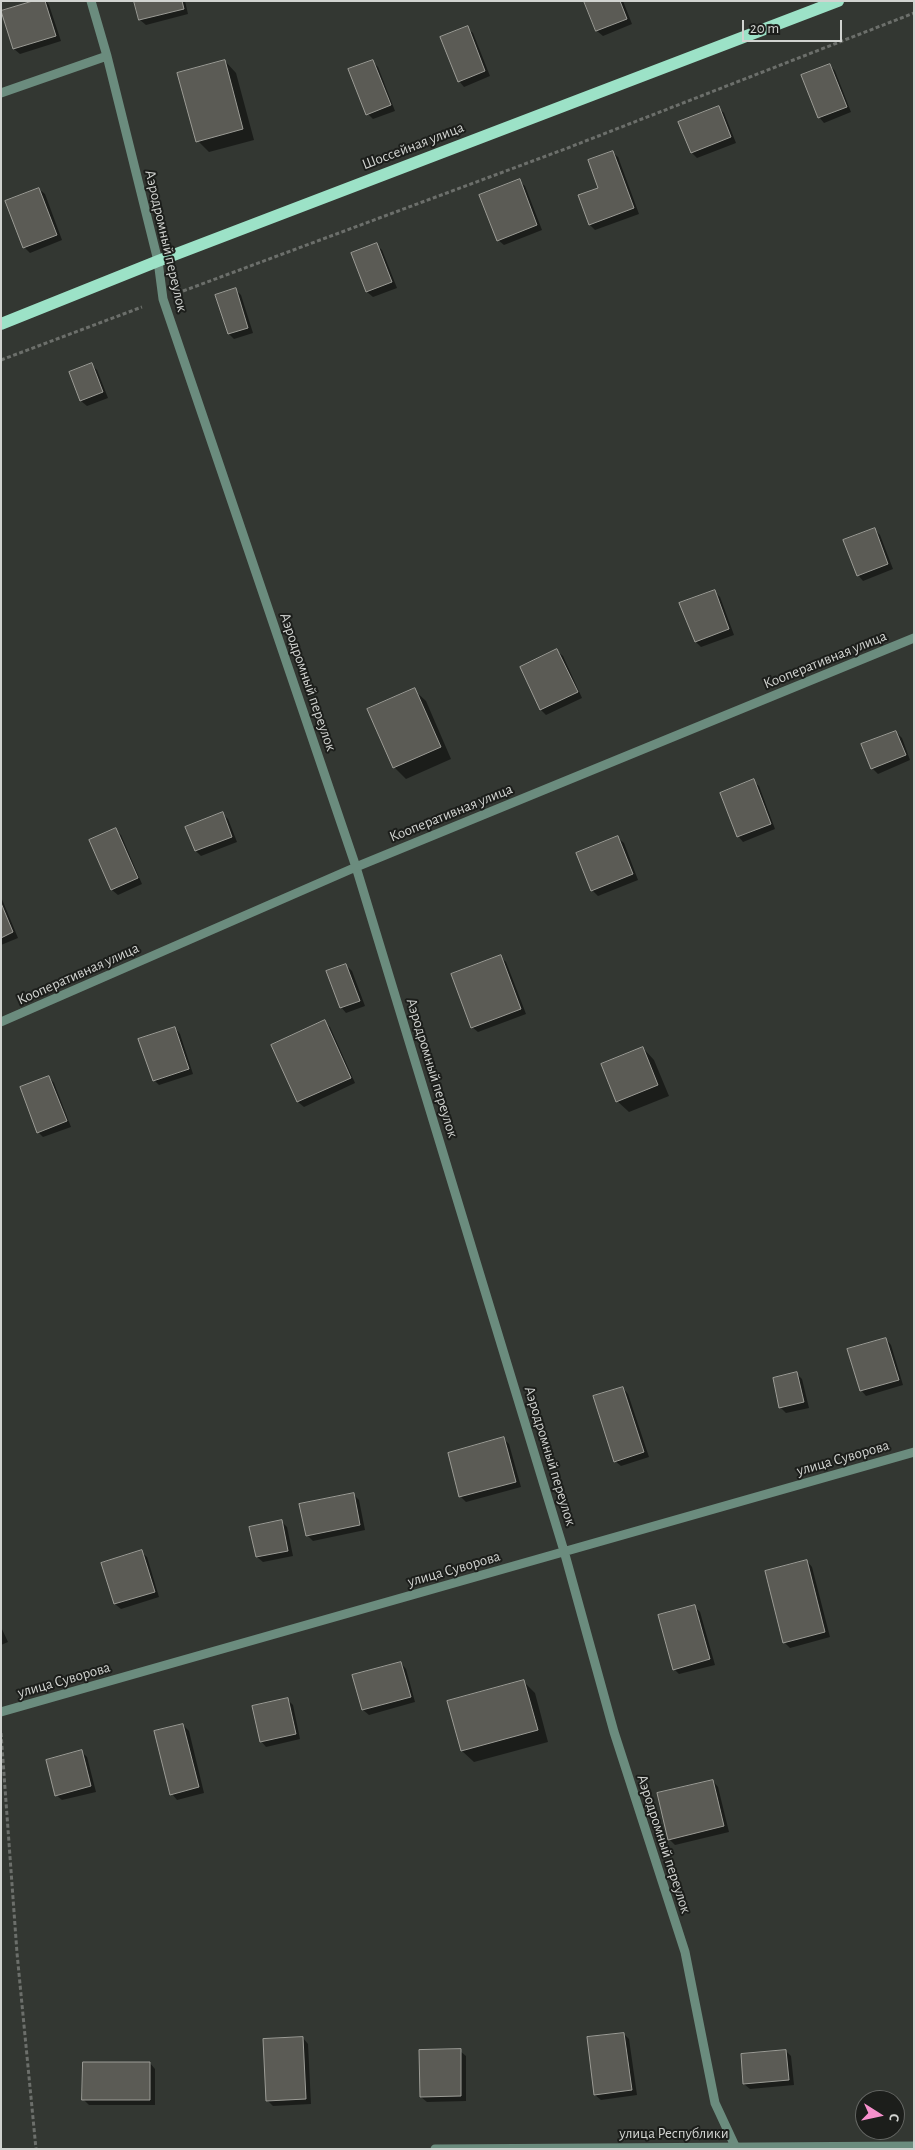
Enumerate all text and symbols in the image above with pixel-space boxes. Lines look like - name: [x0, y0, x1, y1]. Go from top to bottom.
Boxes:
- scale bar: [745, 10, 845, 42]
- text: 20 m: [750, 21, 779, 36]
- street label: Шоссейная улица: [360, 118, 466, 174]
- street label: Аэродромный переулок: [141, 168, 191, 314]
- street label: Аэродромный переулок: [276, 610, 340, 754]
- street label: Кооперативная улица: [761, 627, 889, 693]
- street label: Кооперативная улица: [387, 780, 515, 846]
- street label: Кооперативная улица: [14, 939, 142, 1009]
- street label: Аэродромный переулок: [402, 996, 462, 1140]
- street label: Аэродромный переулок: [520, 1384, 580, 1528]
- street label: улица Суворова: [795, 1436, 891, 1480]
- street label: улица Суворова: [406, 1547, 502, 1591]
- street label: улица Суворова: [16, 1658, 112, 1702]
- street label: Аэродромный переулок: [633, 1772, 695, 1916]
- north arrow: [855, 2090, 905, 2140]
- text: С: [886, 2112, 901, 2122]
- street label: улица Республики: [619, 2124, 729, 2142]

